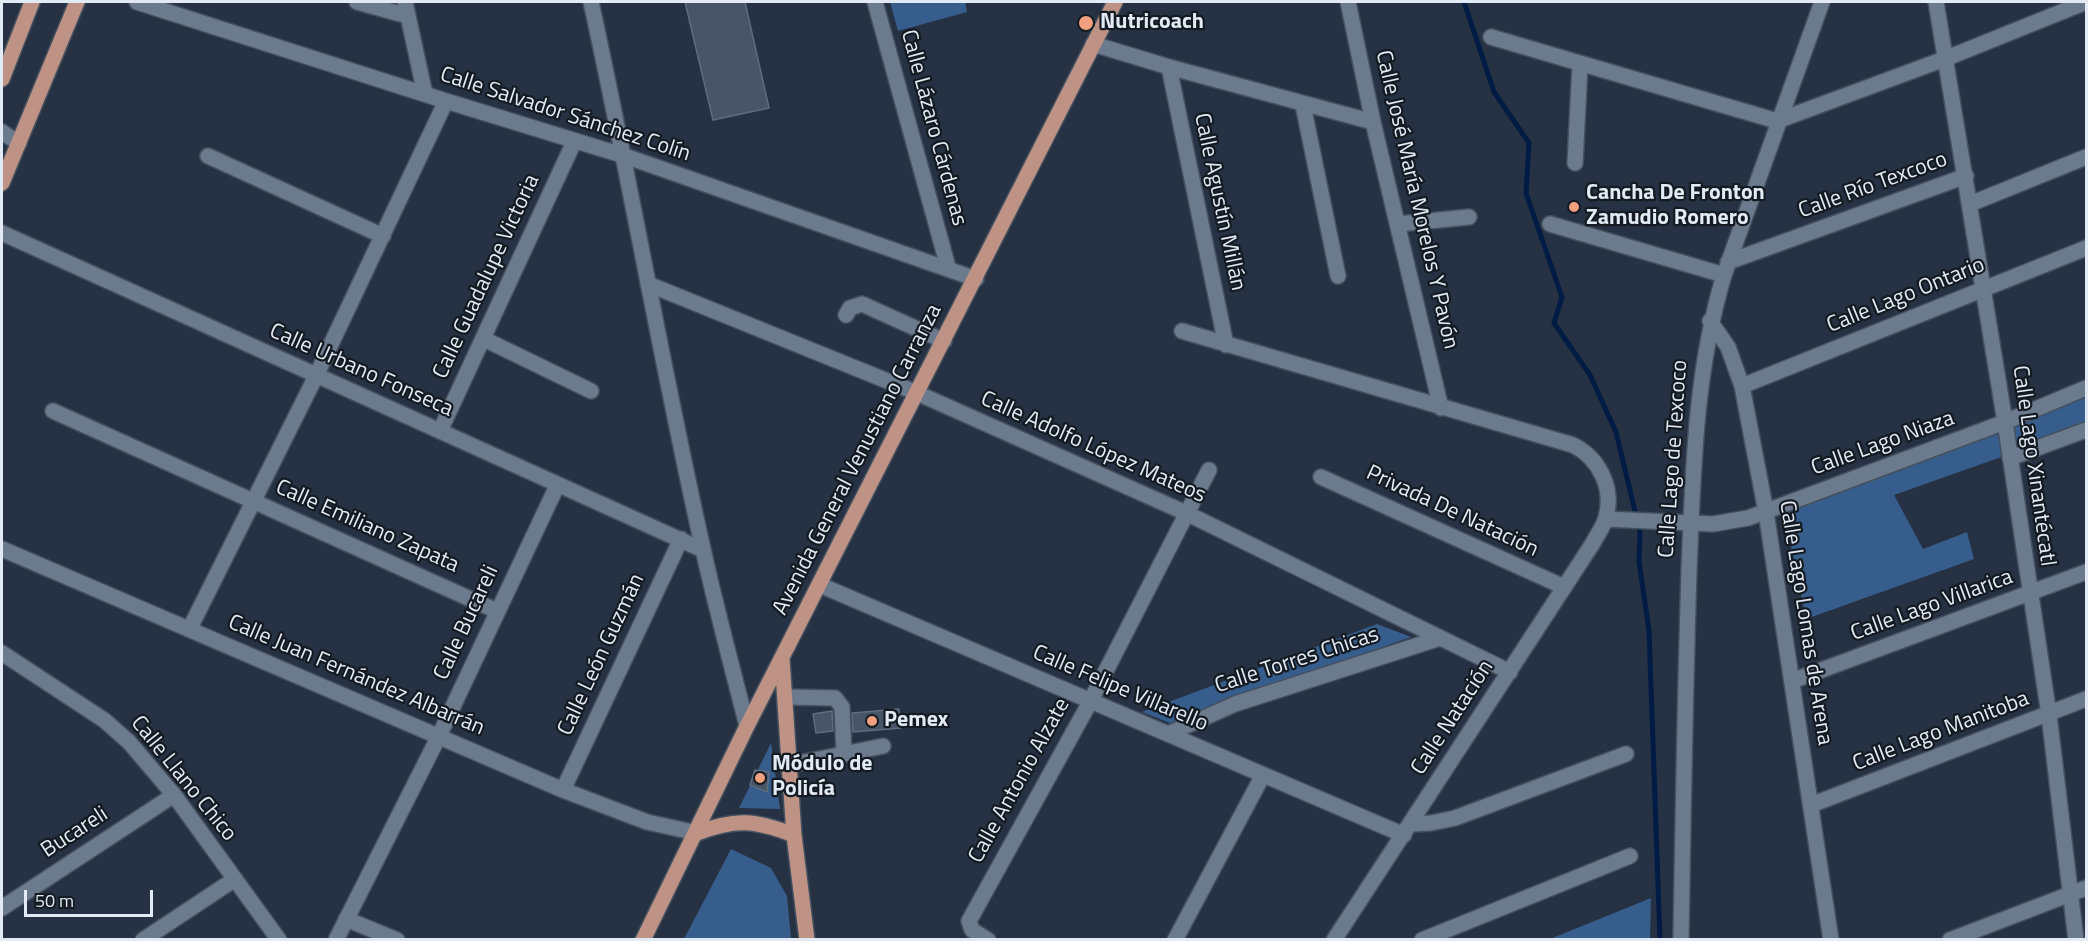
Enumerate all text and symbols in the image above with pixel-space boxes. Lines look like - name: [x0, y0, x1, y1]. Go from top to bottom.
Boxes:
- place label: Nutricoach: [1100, 10, 1204, 36]
- marker: Nutricoach: [1077, 14, 1095, 32]
- street label: Calle Lázaro Cárdenas: [894, 27, 972, 229]
- street label: Calle José María Morelos Y Pavón: [1369, 48, 1463, 352]
- street label: Calle Salvador Sánchez Colín: [437, 62, 693, 168]
- street label: Calle Agustín Millán: [1187, 111, 1251, 293]
- street label: Calle Río Texcoco: [1795, 147, 1951, 225]
- street label: Calle Guadalupe Victoria: [428, 171, 546, 383]
- place label: Cancha De Fronton Zamudio Romero: [1586, 181, 1765, 232]
- marker: Cancha De Fronton Zamudio Romero: [1567, 200, 1581, 214]
- street label: Calle Lago Ontario: [1823, 252, 1989, 340]
- street label: Avenida General Venustiano Carranza: [768, 300, 948, 620]
- street label: Calle Urbano Fonseca: [265, 319, 457, 423]
- street label: Calle Lago de Texcoco: [1654, 359, 1694, 559]
- street label: Calle Lago Xinantécatl: [2006, 364, 2060, 568]
- street label: Calle Adolfo López Mateos: [976, 386, 1210, 510]
- street label: Calle Lago Niaza: [1808, 406, 1958, 482]
- street label: Privada De Natación: [1362, 461, 1542, 563]
- street label: Calle Emiliano Zapata: [271, 475, 463, 579]
- street label: Calle Lago Lomas de Arena: [1773, 499, 1837, 747]
- street label: Calle Bucareli: [429, 562, 505, 684]
- street label: Calle Lago Villarica: [1847, 564, 2017, 648]
- street label: Calle León Guzmán: [553, 570, 651, 740]
- street label: Calle Juan Fernández Albarrán: [224, 610, 488, 742]
- street label: Calle Torres Chicas: [1212, 622, 1382, 700]
- street label: Calle Felipe Villarello: [1028, 640, 1212, 738]
- street label: Calle Natación: [1406, 656, 1500, 780]
- street label: Calle Lago Manitoba: [1849, 686, 2033, 778]
- street label: Calle Antonio Alzate: [964, 694, 1076, 868]
- place label: Pemex: [884, 708, 948, 734]
- street label: Calle Llano Chico: [124, 711, 242, 847]
- marker: Pemex: [865, 714, 879, 728]
- place label: Módulo de Policía: [772, 752, 872, 804]
- marker: Módulo de Policía: [753, 771, 767, 785]
- street label: Bucareli: [37, 802, 113, 864]
- scale bar: [27, 878, 156, 916]
- text: 50 m: [35, 887, 74, 914]

